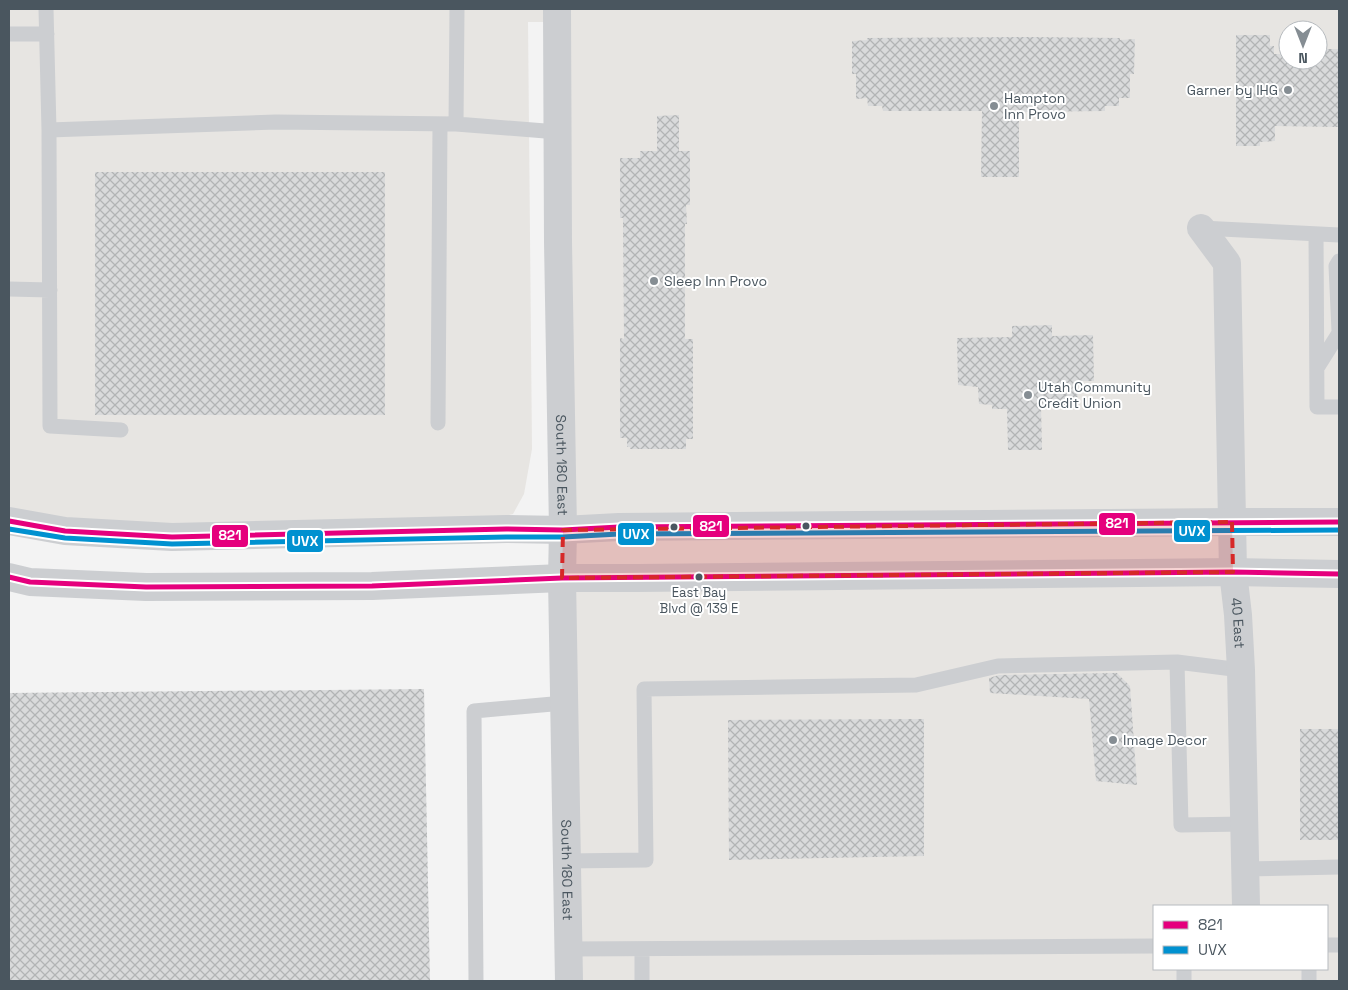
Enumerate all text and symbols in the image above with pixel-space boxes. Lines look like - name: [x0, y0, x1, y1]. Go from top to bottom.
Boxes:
- north arrow: [1278, 20, 1328, 70]
- text: N: [1298, 49, 1308, 67]
- place label: Garner by IHG: [1187, 81, 1278, 99]
- marker: Garner by IHG: [1282, 84, 1294, 96]
- place label: Hampton Inn Provo: [1004, 89, 1066, 123]
- marker: Hampton Inn Provo: [988, 100, 1000, 112]
- place label: Sleep Inn Provo: [664, 272, 767, 290]
- marker: Sleep Inn Provo: [648, 275, 660, 287]
- place label: Utah Community Credit Union: [1038, 378, 1151, 412]
- marker: Utah Community Credit Union: [1022, 389, 1034, 401]
- street label: South 180 East: [552, 414, 572, 516]
- line badge: 821: [1098, 512, 1136, 536]
- line badge: 821: [692, 514, 730, 538]
- text: 821: [1105, 514, 1129, 532]
- text: 821: [699, 517, 723, 535]
- line badge: UVX: [1173, 519, 1211, 543]
- unlabelled marker: [801, 521, 811, 531]
- line badge: UVX: [617, 522, 655, 546]
- unlabelled marker: [669, 522, 679, 532]
- text: UVX: [1178, 522, 1206, 540]
- line badge: 821: [211, 524, 249, 548]
- text: UVX: [622, 525, 650, 543]
- text: 821: [218, 526, 242, 544]
- line badge: UVX: [286, 529, 324, 553]
- text: UVX: [291, 532, 319, 550]
- marker: East Bay Blvd @ 139 E: [694, 572, 704, 582]
- place label: East Bay Blvd @ 139 E: [660, 584, 738, 617]
- street label: 40 East: [1227, 597, 1249, 649]
- place label: Image Decor: [1123, 731, 1207, 749]
- marker: Image Decor: [1107, 734, 1119, 746]
- street label: South 180 East: [557, 819, 577, 921]
- legend: [1153, 905, 1328, 970]
- text: 821: [1198, 915, 1223, 934]
- text: UVX: [1198, 940, 1227, 959]

